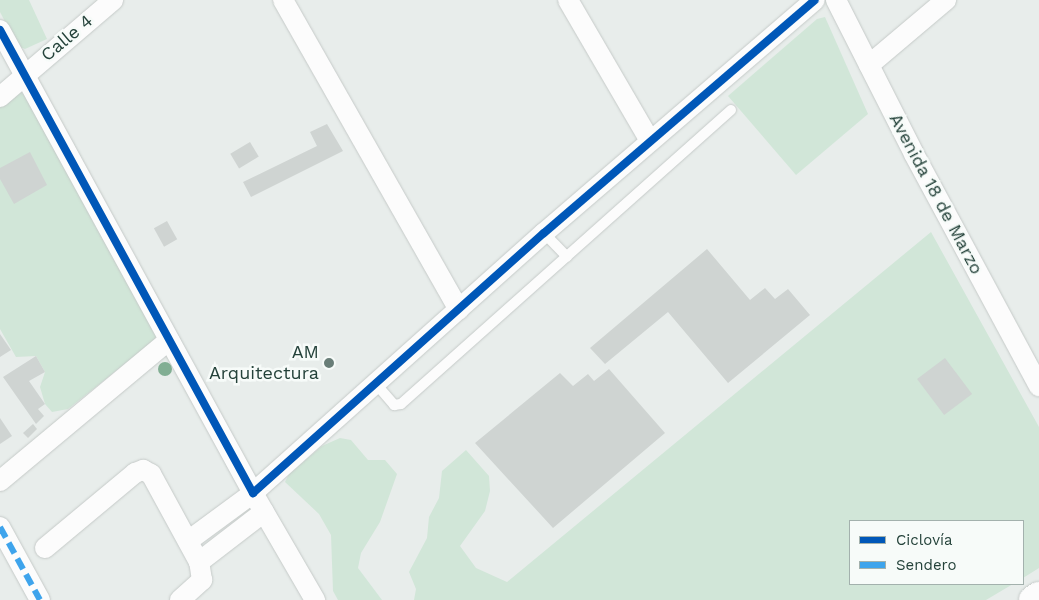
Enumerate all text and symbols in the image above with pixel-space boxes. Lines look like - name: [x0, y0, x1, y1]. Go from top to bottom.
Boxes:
- street label: Calle 4: [37, 10, 97, 66]
- street label: Avenida 18 de Marzo: [884, 110, 988, 278]
- place label: AM Arquitectura: [209, 342, 319, 384]
- marker: AM Arquitectura: [323, 357, 335, 369]
- legend: [849, 520, 1024, 585]
- text: Ciclovía: [896, 531, 953, 549]
- text: Sendero: [896, 556, 957, 574]

